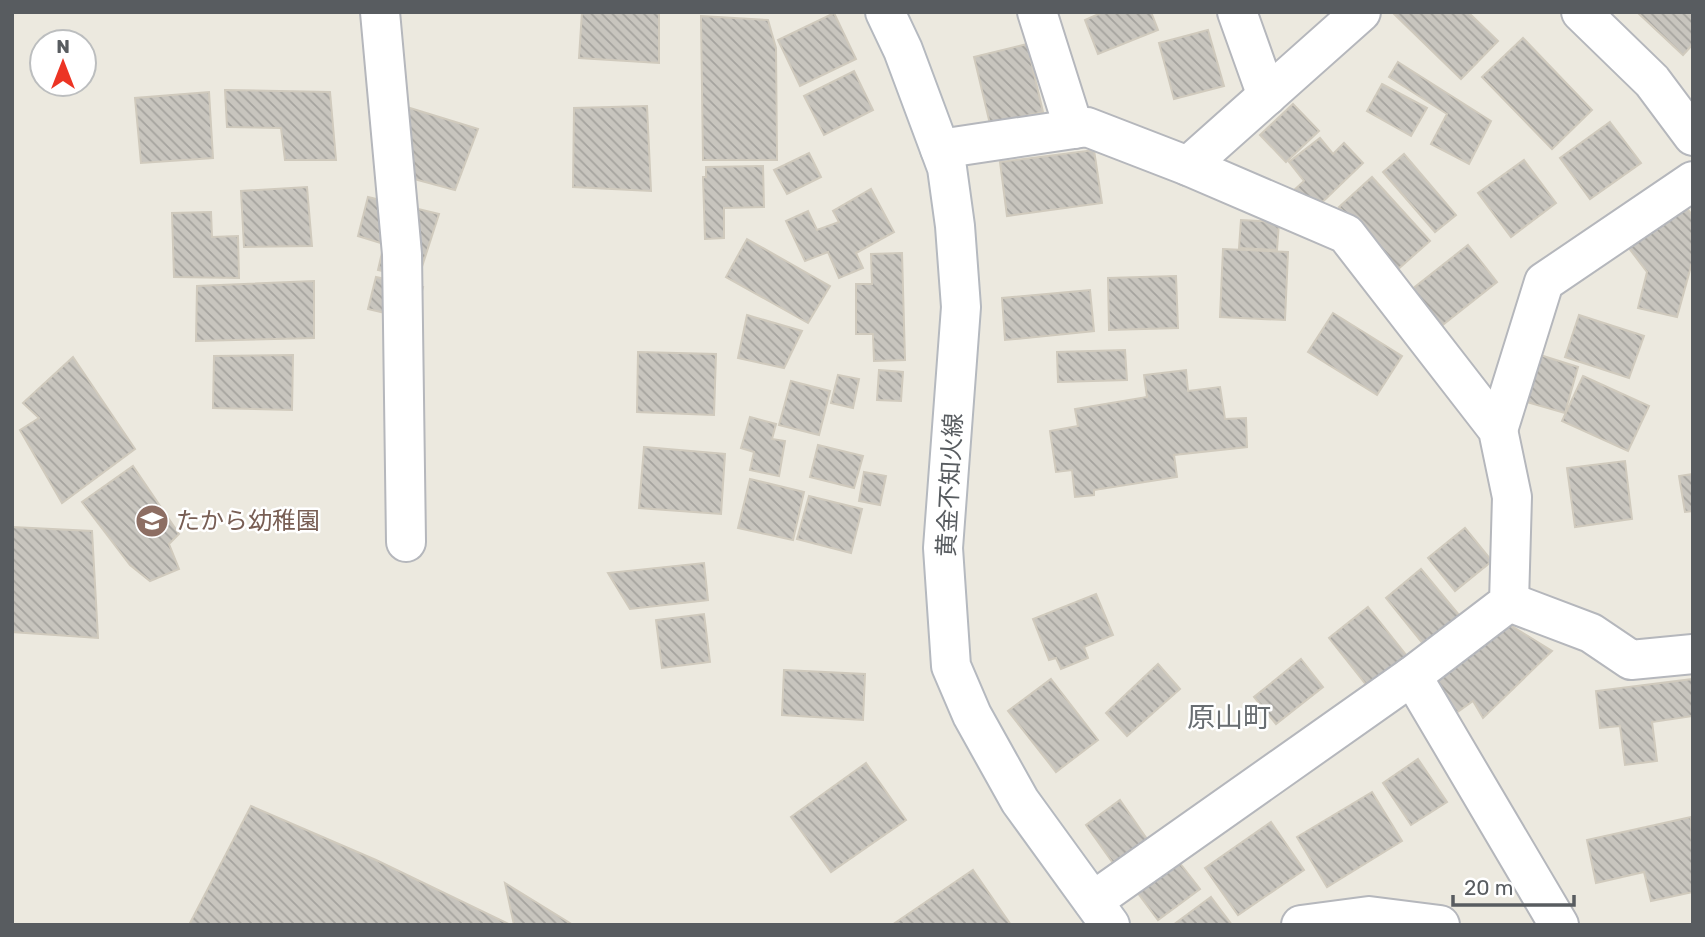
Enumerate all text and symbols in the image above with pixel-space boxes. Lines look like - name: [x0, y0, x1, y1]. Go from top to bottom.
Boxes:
- north arrow: [28, 28, 98, 98]
- text: N: [56, 35, 70, 58]
- street label: 黄金不知火線: [932, 412, 968, 558]
- school or university icon: たから幼稚園: [133, 502, 171, 540]
- place label: たから幼稚園: [176, 507, 320, 535]
- district label: 原山町: [1187, 701, 1271, 734]
- scale bar: [1453, 864, 1574, 908]
- text: 20 m: [1464, 875, 1513, 900]

